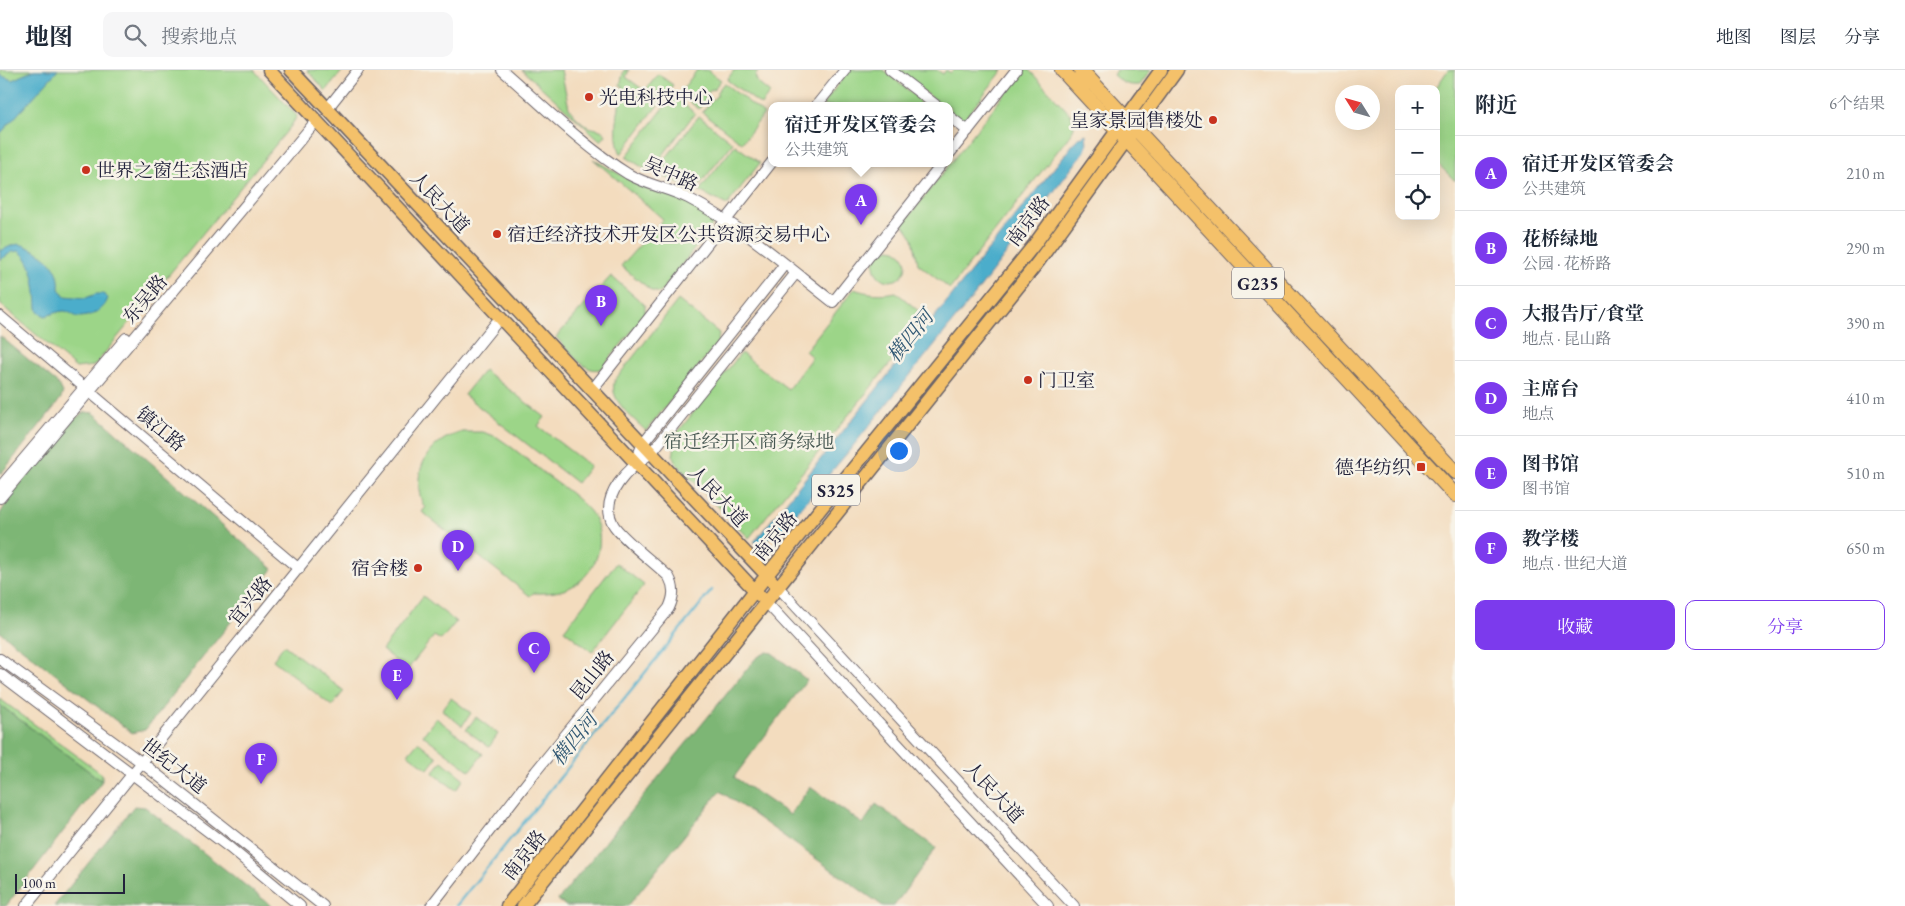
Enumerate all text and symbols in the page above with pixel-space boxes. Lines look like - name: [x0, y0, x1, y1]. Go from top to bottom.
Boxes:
- search box: [103, 12, 453, 57]
- text: 地图: [25, 21, 73, 52]
- icon: search: [121, 21, 149, 49]
- text: 搜索地点: [161, 24, 237, 49]
- text: 地图: [1716, 25, 1752, 48]
- text: 图层: [1780, 25, 1816, 48]
- text: 分享: [1844, 25, 1880, 48]
- place label: 光电科技中心: [599, 85, 713, 110]
- north arrow: [1335, 85, 1380, 130]
- map controls: [1395, 85, 1440, 220]
- button: +: [1395, 85, 1440, 130]
- marker: 光电科技中心: [583, 91, 595, 103]
- text: 附近: [1475, 91, 1517, 118]
- text: 6个结果: [1829, 93, 1885, 114]
- popup: [768, 102, 953, 167]
- place label: 皇家景园售楼处: [1070, 108, 1203, 133]
- text: 宿迁开发区管委会: [784, 112, 937, 137]
- marker: 皇家景园售楼处: [1207, 114, 1219, 126]
- button: −: [1395, 130, 1440, 175]
- text: 公共建筑: [784, 139, 849, 160]
- street label: 吴中路: [640, 151, 702, 197]
- text: 宿迁开发区管委会: [1522, 151, 1674, 176]
- place label: 世界之窗生态酒店: [96, 158, 248, 183]
- text: A: [1485, 163, 1497, 184]
- text: 210 m: [1846, 163, 1885, 184]
- marker: 世界之窗生态酒店: [80, 164, 92, 176]
- street label: 人民大道: [405, 166, 475, 238]
- button: locate: [1395, 175, 1440, 220]
- text: 公共建筑: [1522, 178, 1586, 199]
- pin: A: [845, 184, 877, 225]
- street label: 南京路: [1001, 191, 1055, 251]
- place label: 宿迁经济技术开发区公共资源交易中心: [507, 222, 830, 247]
- text: 花桥绿地: [1522, 226, 1598, 251]
- marker: 宿迁经济技术开发区公共资源交易中心: [491, 228, 503, 240]
- text: B: [1486, 238, 1496, 259]
- text: 290 m: [1846, 238, 1885, 259]
- text: 公园 · 花桥路: [1522, 253, 1612, 274]
- road number: G235: [1232, 268, 1284, 298]
- street label: 东吴路: [117, 269, 173, 329]
- pin: B: [585, 285, 617, 326]
- text: 大报告厅/食堂: [1522, 301, 1644, 326]
- water label: 横四河: [881, 302, 941, 367]
- text: C: [1485, 313, 1497, 334]
- text: 390 m: [1846, 313, 1885, 334]
- text: 地点 · 昆山路: [1522, 328, 1612, 349]
- place label: 门卫室: [1038, 368, 1095, 393]
- marker: 门卫室: [1022, 374, 1034, 386]
- text: 主席台: [1522, 376, 1579, 401]
- text: D: [1485, 388, 1497, 409]
- text: 410 m: [1846, 388, 1885, 409]
- street label: 镇江路: [131, 401, 191, 457]
- text: 地点: [1522, 403, 1554, 424]
- park label: 宿迁经开区商务绿地: [663, 429, 835, 454]
- your location: [886, 438, 912, 464]
- text: 图书馆: [1522, 451, 1579, 476]
- place label: 德华纺织: [1335, 455, 1411, 480]
- street label: 人民大道: [683, 460, 753, 532]
- marker: 德华纺织: [1415, 461, 1427, 473]
- text: E: [1486, 463, 1496, 484]
- text: 510 m: [1846, 463, 1885, 484]
- road number: S325: [812, 474, 860, 506]
- text: 图书馆: [1522, 478, 1570, 499]
- street label: 南京路: [747, 506, 803, 566]
- text: 教学楼: [1522, 526, 1579, 551]
- pin: D: [442, 530, 474, 571]
- text: F: [1487, 538, 1495, 559]
- text: 650 m: [1846, 538, 1885, 559]
- text: 地点 · 世纪大道: [1522, 553, 1628, 574]
- place label: 宿舍楼: [351, 556, 408, 581]
- marker: 宿舍楼: [412, 562, 424, 574]
- street label: 宜兴路: [222, 571, 278, 631]
- button: 收藏: [1475, 600, 1675, 650]
- button: 分享: [1685, 600, 1885, 650]
- pin: C: [518, 632, 550, 673]
- street label: 昆山路: [564, 645, 620, 705]
- pin: E: [381, 659, 413, 700]
- water label: 横四河: [545, 705, 605, 770]
- street label: 世纪大道: [136, 733, 212, 799]
- pin: F: [245, 743, 277, 784]
- street label: 人民大道: [959, 756, 1029, 828]
- street label: 南京路: [497, 825, 551, 885]
- scale bar: [15, 871, 125, 894]
- text: 100 m: [22, 874, 56, 892]

